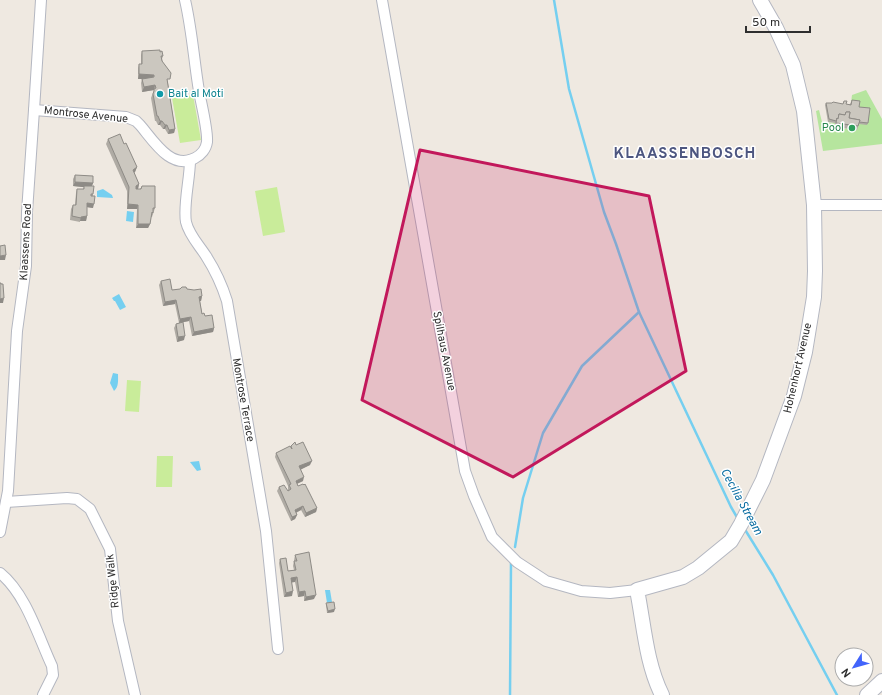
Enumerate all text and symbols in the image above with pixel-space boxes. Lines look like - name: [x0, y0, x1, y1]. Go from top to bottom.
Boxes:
- scale bar: [746, 8, 810, 34]
- text: 50 m: [752, 15, 780, 31]
- place label: Bait al Moti: [168, 87, 224, 101]
- marker: Bait al Moti: [155, 89, 165, 99]
- street label: Montrose Avenue: [43, 104, 129, 126]
- place label: Pool: [822, 121, 844, 135]
- marker: Pool: [847, 123, 857, 133]
- district label: KLAASSENBOSCH: [614, 145, 756, 164]
- street label: Klaassens Road: [17, 203, 35, 281]
- street label: Spilhaus Avenue: [429, 310, 459, 392]
- street label: Hohenhort Avenue: [781, 321, 815, 415]
- street label: Montrose Terrace: [229, 357, 257, 443]
- water label: Cecilia Stream: [716, 466, 766, 538]
- street label: Ridge Walk: [103, 553, 123, 609]
- north arrow: [834, 647, 874, 687]
- text: N: [839, 665, 855, 680]

